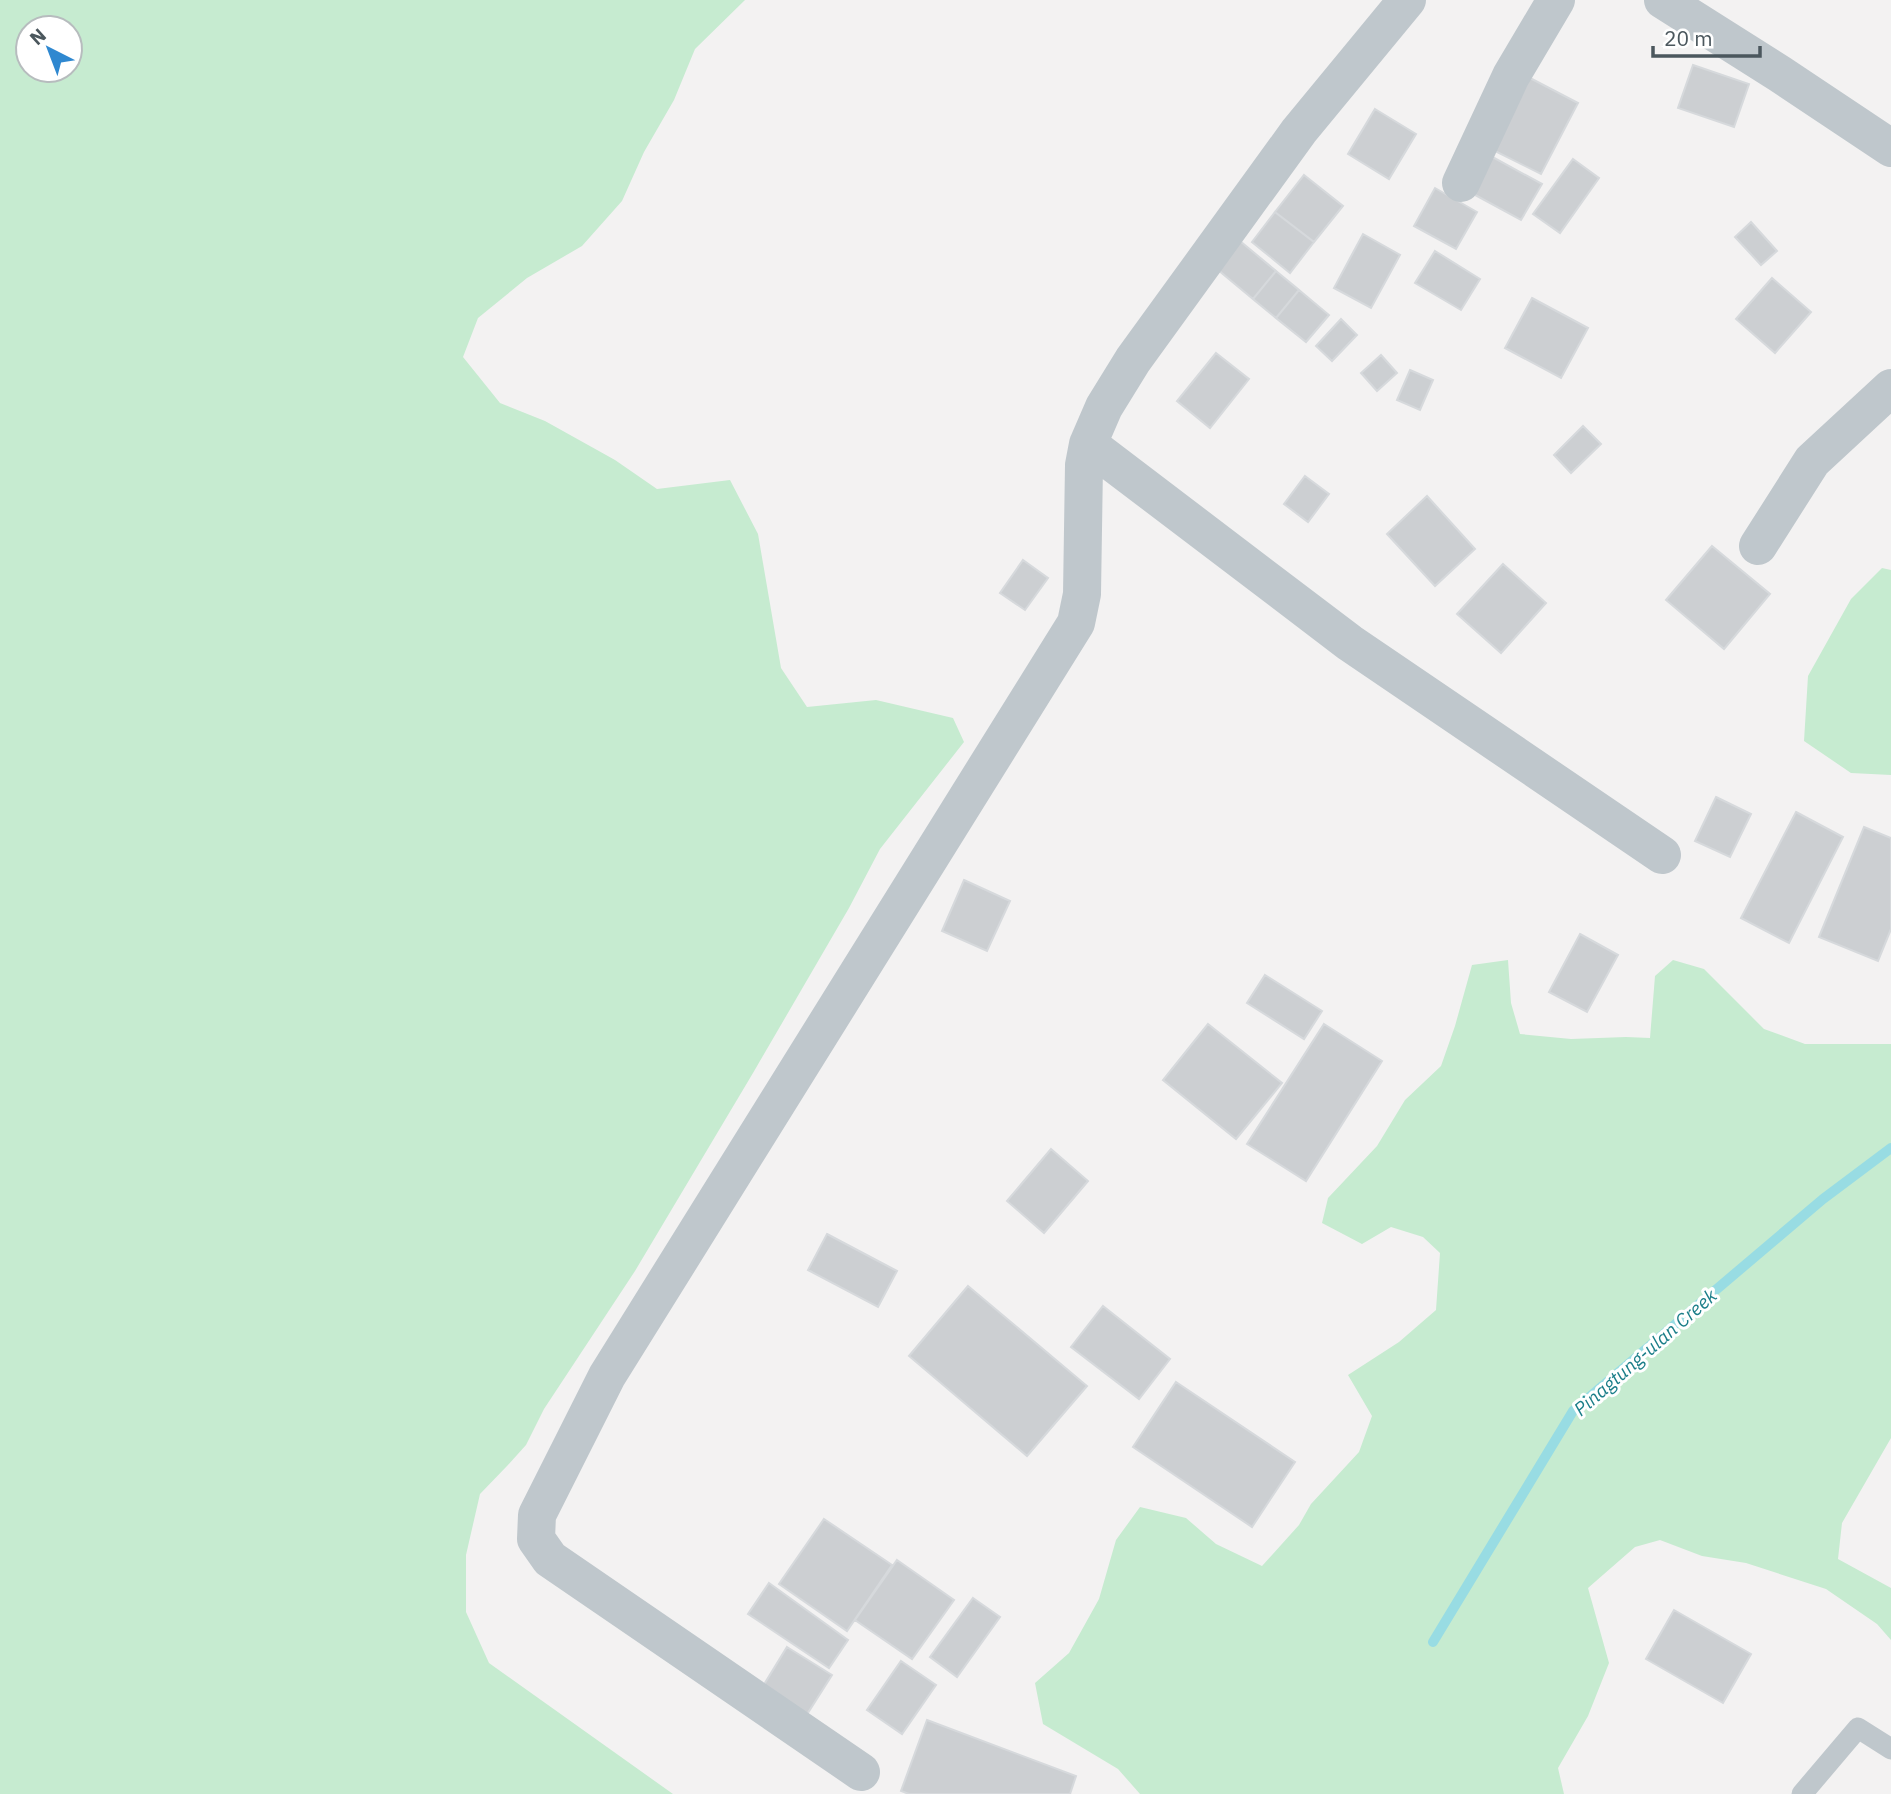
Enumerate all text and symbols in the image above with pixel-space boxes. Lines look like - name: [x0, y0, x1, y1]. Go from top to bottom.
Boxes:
- north arrow: [14, 14, 84, 84]
- scale bar: [1653, 14, 1760, 58]
- text: N: [24, 23, 51, 50]
- text: 20 m: [1664, 24, 1713, 52]
- water label: Pinagtung-ulan Creek: [1569, 1283, 1722, 1421]

